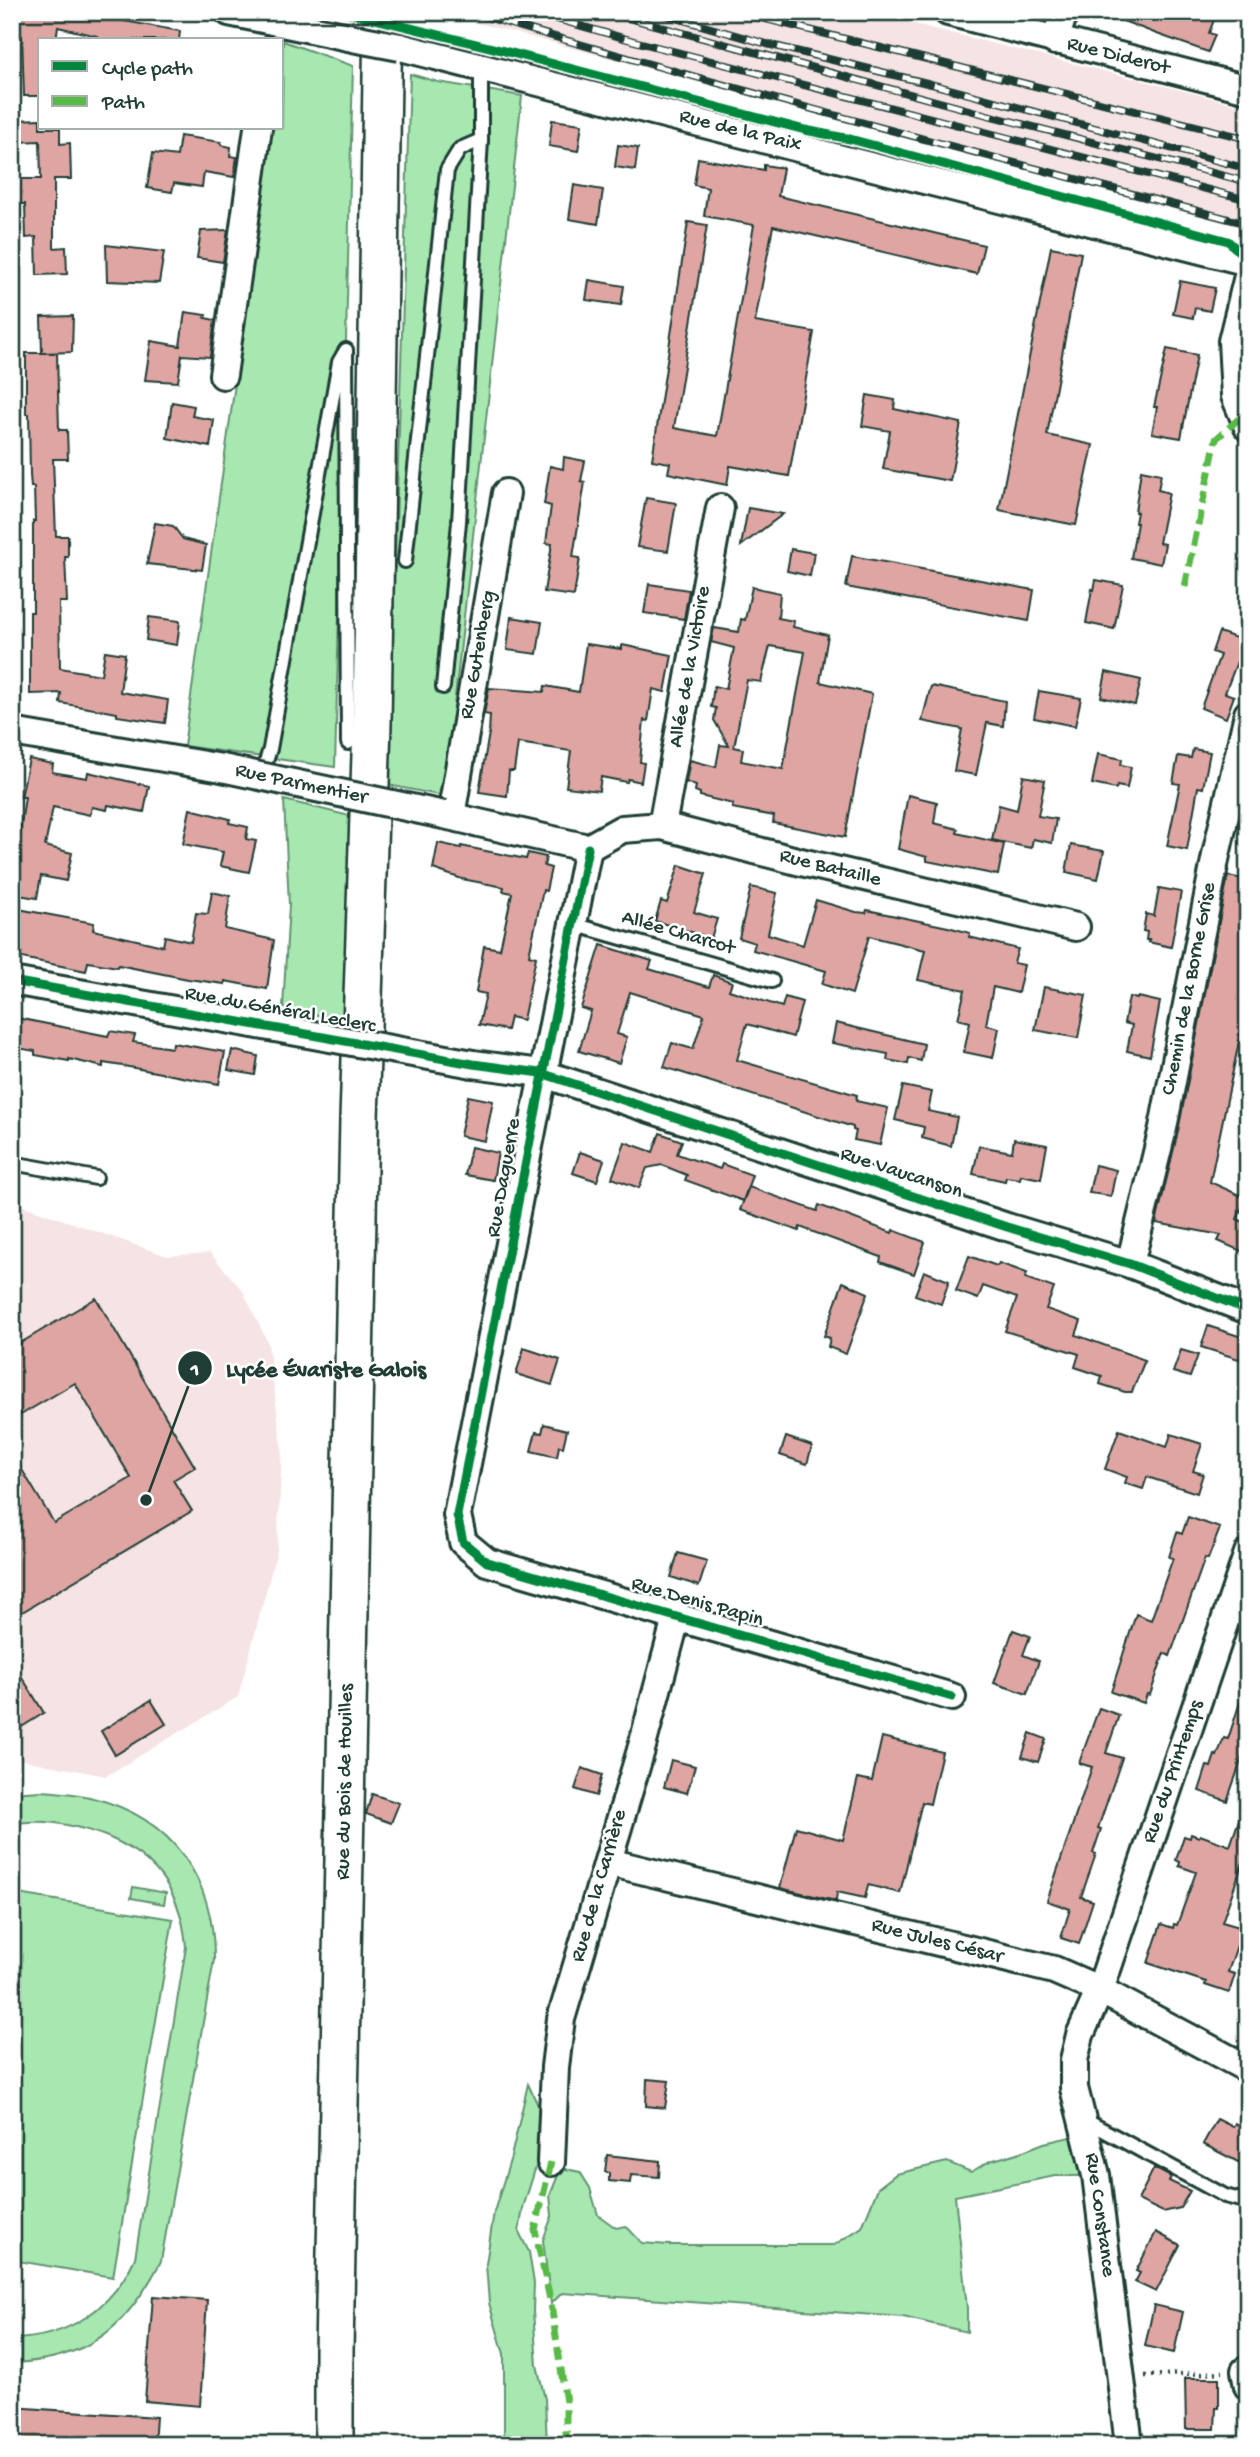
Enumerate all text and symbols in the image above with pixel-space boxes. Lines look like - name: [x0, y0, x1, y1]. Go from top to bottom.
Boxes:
- street label: Rue Diderot: [1064, 32, 1174, 82]
- legend: [38, 38, 284, 130]
- text: Cycle path: [102, 58, 193, 83]
- text: Path: [101, 92, 145, 117]
- street label: Rue de la Paix: [676, 105, 804, 159]
- street label: Allée de la Victoire: [665, 583, 718, 750]
- street label: Rue Gutenberg: [455, 589, 503, 721]
- street label: Rue Parmentier: [233, 759, 371, 812]
- street label: Rue Bataille: [777, 844, 885, 894]
- street label: Chemin de la Borne Grise: [1157, 879, 1223, 1097]
- street label: Allée Charcot: [618, 906, 740, 963]
- street label: Rue du Général Leclerc: [183, 982, 378, 1040]
- street label: Rue Daguerre: [482, 1115, 528, 1239]
- street label: Rue Vaucanson: [837, 1142, 965, 1206]
- callout: Lycée Évariste Galois: [177, 1346, 441, 1390]
- text: Lycée Évariste Galois: [226, 1358, 428, 1385]
- text: 1: [190, 1359, 199, 1384]
- street label: Rue Denis Papin: [628, 1572, 766, 1634]
- street label: Rue du Bois de Houilles: [332, 1683, 360, 1880]
- street label: Rue du Printemps: [1138, 1696, 1211, 1847]
- street label: Rue de la Carrière: [566, 1806, 634, 1965]
- street label: Rue Jules César: [869, 1914, 1007, 1971]
- street label: Rue Constance: [1078, 2151, 1120, 2280]

